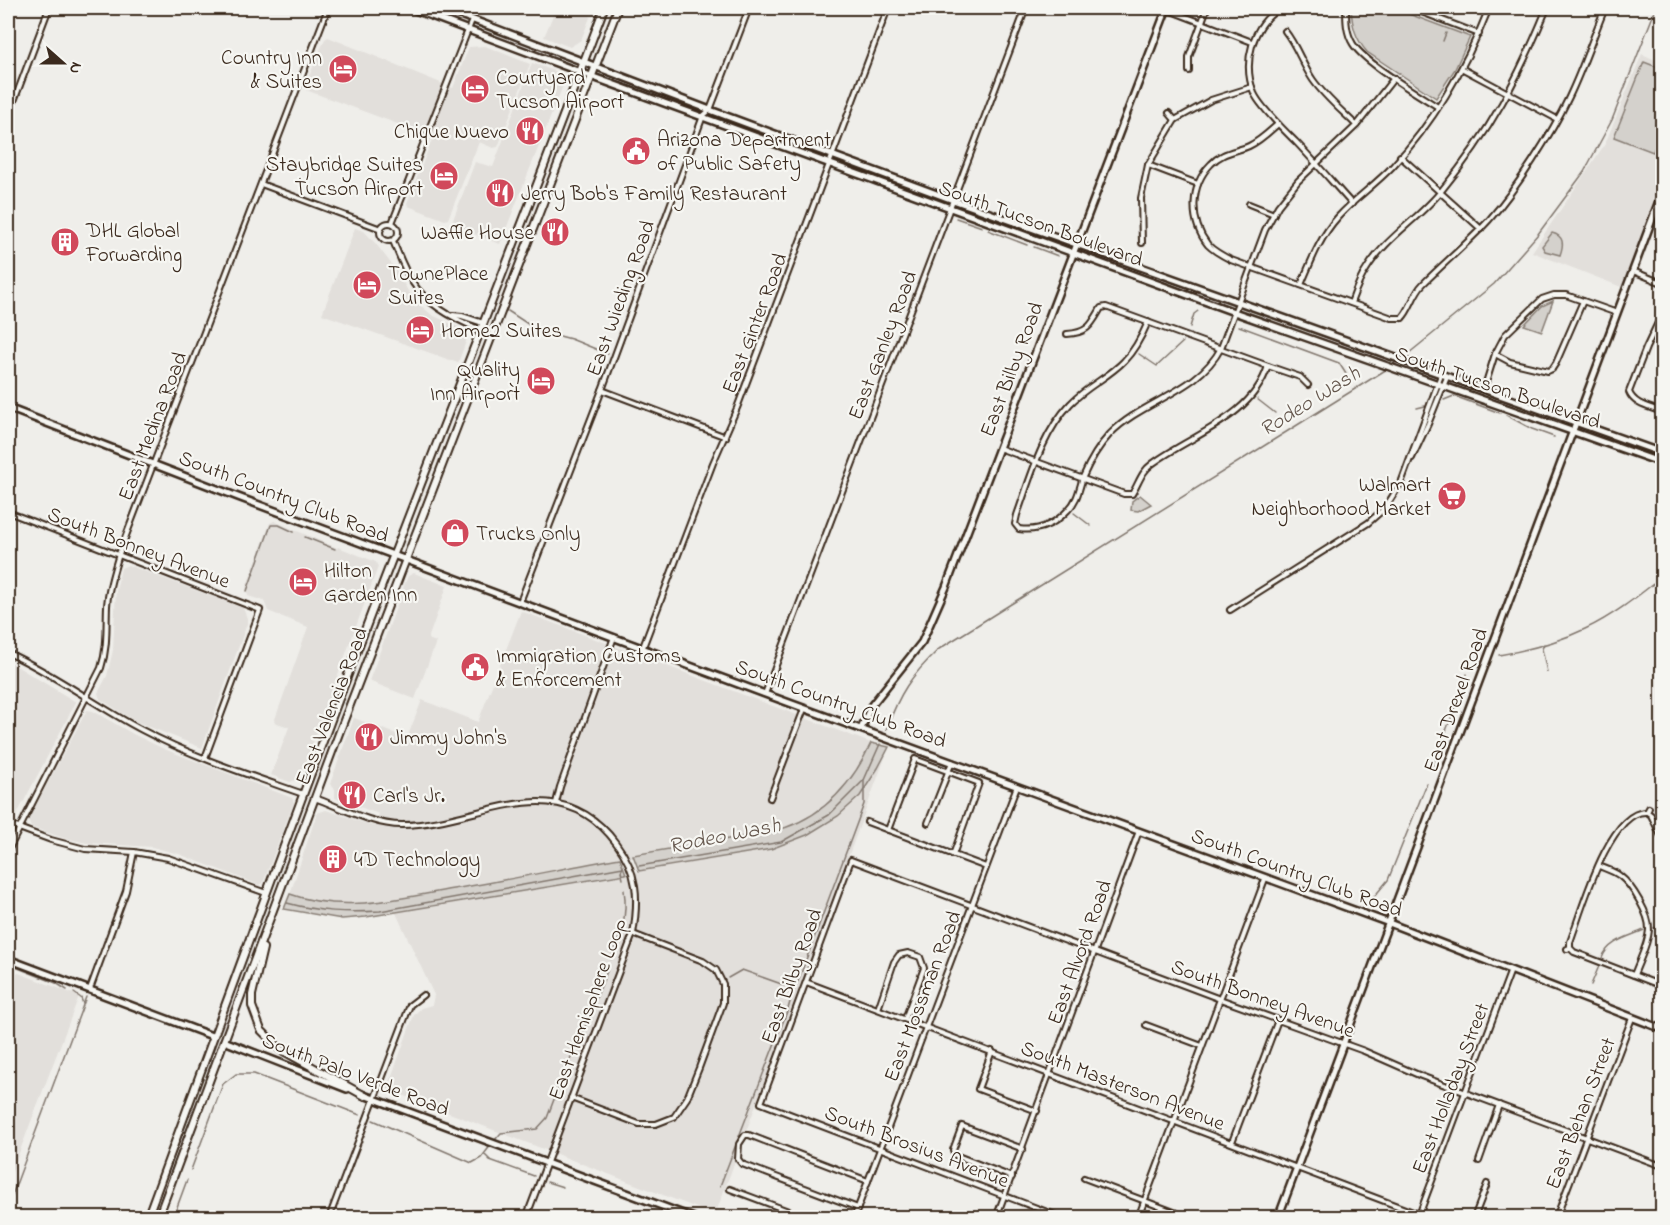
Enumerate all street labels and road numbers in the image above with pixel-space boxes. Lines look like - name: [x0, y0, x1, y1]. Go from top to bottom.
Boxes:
- street label: South Tucson Boulevard: [934, 174, 1147, 276]
- street label: East Wieding Road: [580, 216, 666, 382]
- street label: East Ginter Road: [715, 249, 797, 398]
- street label: East Ganley Road: [842, 267, 928, 425]
- street label: East Bilby Road: [973, 298, 1054, 442]
- street label: South Tucson Boulevard: [1391, 340, 1604, 438]
- street label: East Medina Road: [112, 348, 196, 506]
- street label: South Country Club Road: [173, 444, 393, 554]
- street label: South Bonney Avenue: [42, 500, 235, 600]
- street label: East Valencia Road: [289, 623, 377, 790]
- street label: East Drexel Road: [1417, 624, 1497, 777]
- street label: South Country Club Road: [730, 653, 950, 759]
- street label: South Country Club Road: [1186, 822, 1406, 928]
- street label: East Alvord Road: [1041, 876, 1121, 1029]
- street label: East Bilby Road: [754, 905, 833, 1049]
- street label: East Mossman Road: [877, 907, 970, 1087]
- street label: East Hemisphere Loop: [542, 914, 636, 1105]
- street label: South Bonney Avenue: [1166, 953, 1359, 1049]
- street label: East Holladay Street: [1405, 999, 1500, 1179]
- street label: South Palo Verde Road: [257, 1026, 453, 1126]
- street label: East Behan Street: [1539, 1033, 1625, 1194]
- street label: South Masterson Avenue: [1016, 1034, 1229, 1140]
- street label: South Brosius Avenue: [820, 1099, 1013, 1197]

